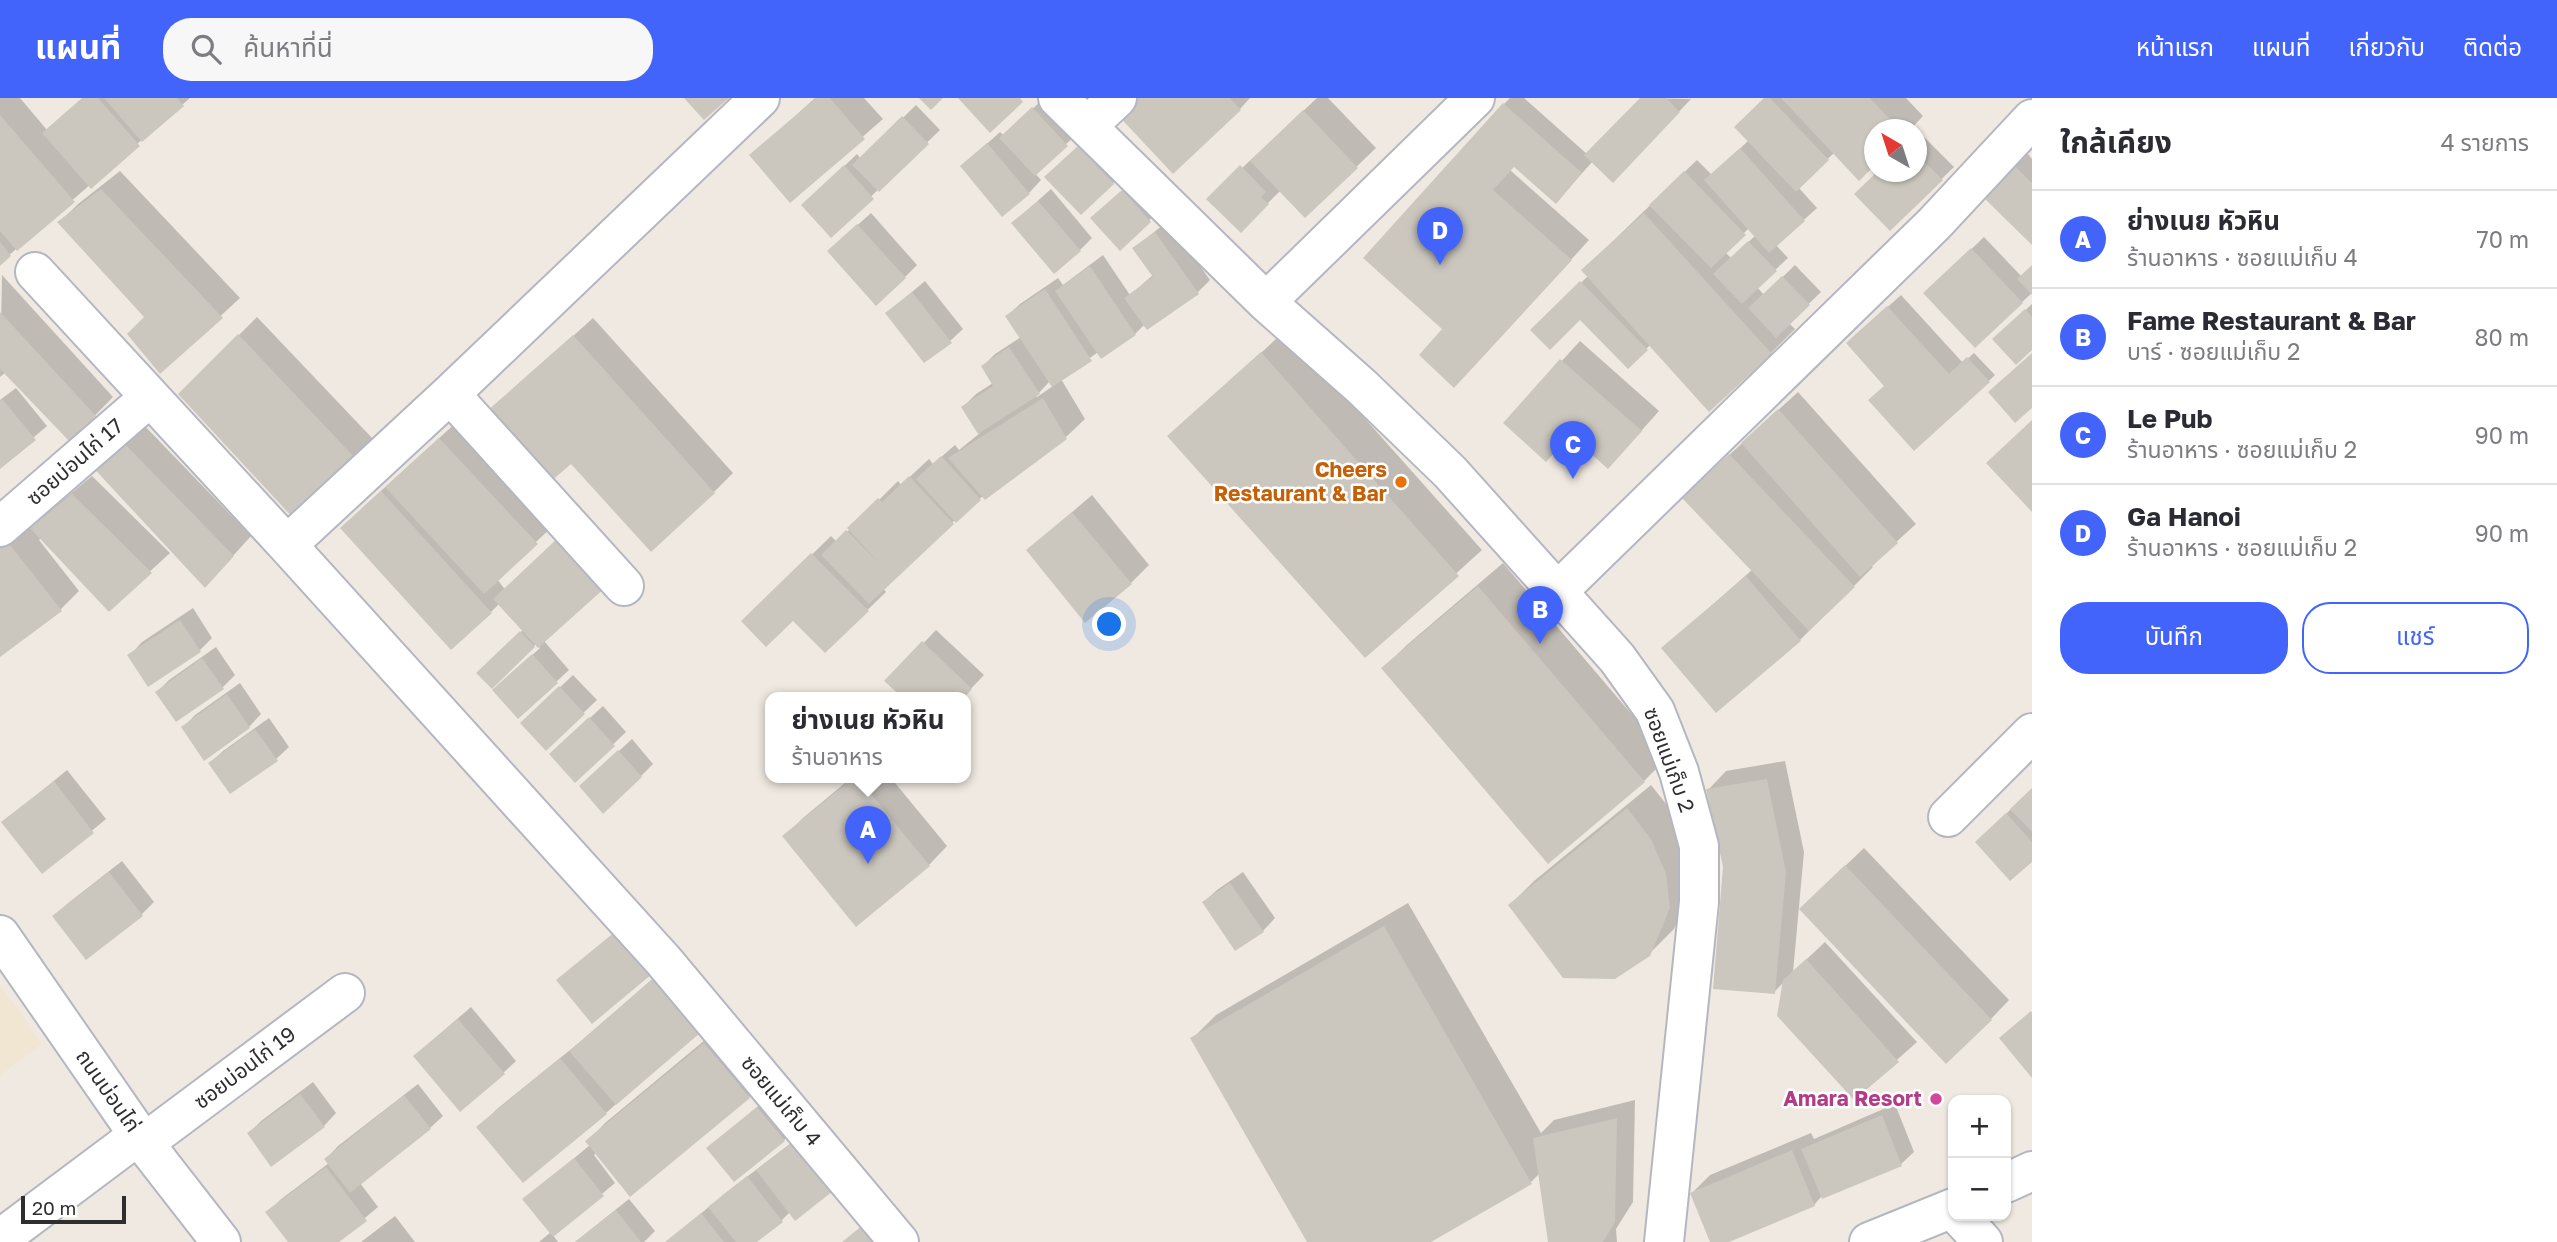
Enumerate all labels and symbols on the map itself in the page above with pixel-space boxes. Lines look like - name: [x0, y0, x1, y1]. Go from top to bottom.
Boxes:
- north arrow: [1864, 119, 1927, 182]
- pin: D: [1417, 207, 1463, 265]
- street label: ซอยบ่อนไก่ 17: [21, 412, 128, 510]
- pin: C: [1550, 421, 1596, 479]
- place label: Cheers Restaurant & Bar: [1214, 456, 1387, 506]
- marker: Cheers Restaurant & Bar: [1393, 474, 1409, 490]
- pin: B: [1517, 586, 1563, 644]
- your location: [1092, 607, 1126, 641]
- street label: ซอยแม่เก็บ 2: [1639, 704, 1701, 816]
- pin: A: [845, 806, 891, 864]
- street label: ซอยบ่อนไก่ 19: [188, 1020, 301, 1114]
- street label: ถนนบ่อนไก่: [71, 1044, 147, 1137]
- street label: ซอยแม่เก็บ 4: [736, 1050, 827, 1151]
- place label: Amara Resort: [1783, 1085, 1922, 1111]
- marker: Amara Resort: [1928, 1091, 1944, 1107]
- scale bar: [21, 1193, 126, 1225]

